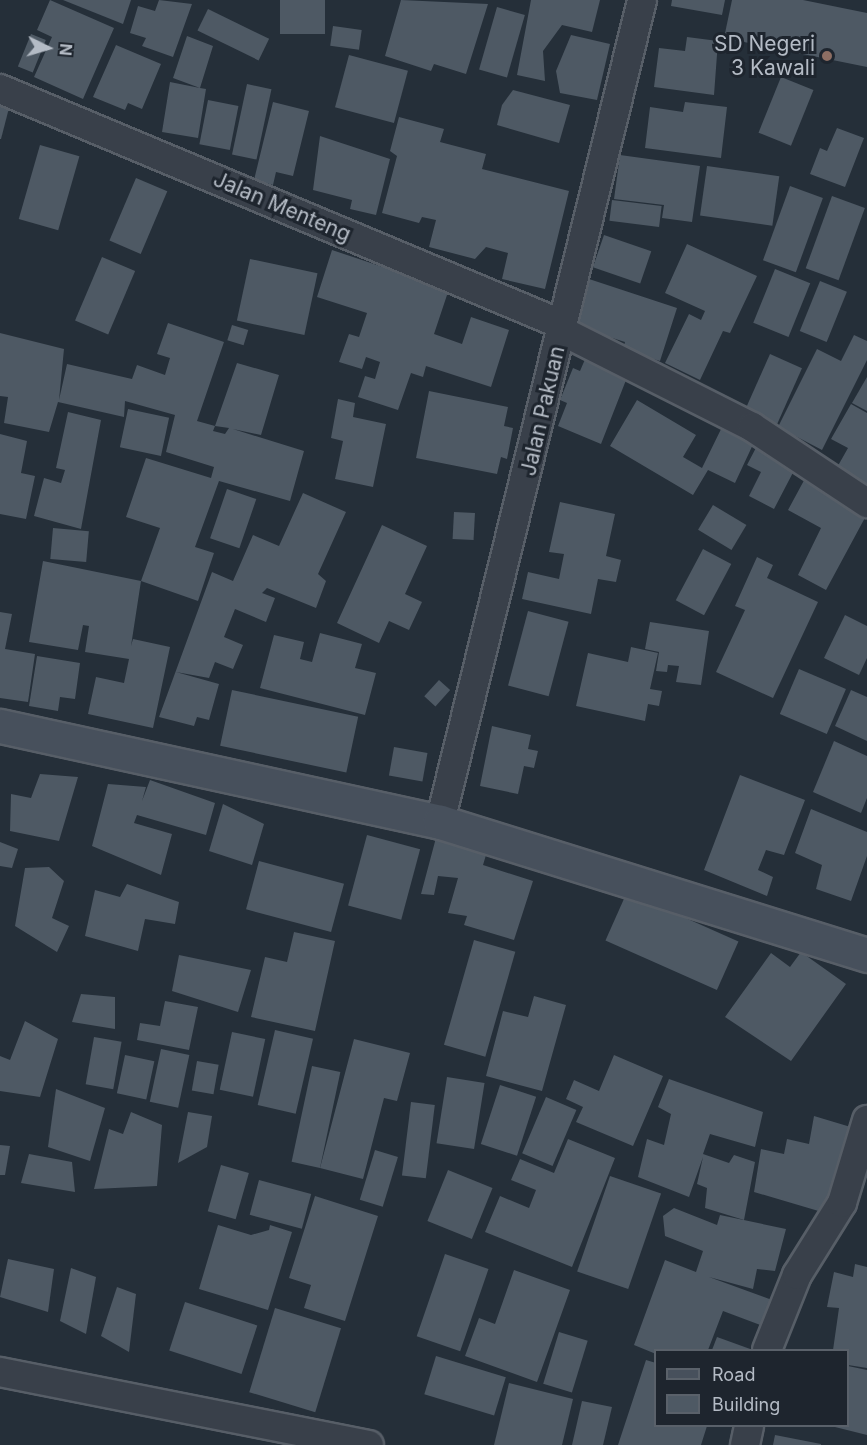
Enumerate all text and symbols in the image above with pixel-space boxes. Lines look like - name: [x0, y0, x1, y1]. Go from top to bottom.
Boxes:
- north arrow: [18, 18, 78, 78]
- place label: SD Negeri 3 Kawali: [714, 31, 815, 81]
- text: N: [55, 43, 76, 57]
- marker: SD Negeri 3 Kawali: [820, 49, 834, 63]
- street label: Jalan Menteng: [210, 167, 354, 247]
- street label: Jalan Pakuan: [516, 344, 570, 478]
- legend: [654, 1349, 849, 1427]
- text: Road: [712, 1364, 755, 1385]
- text: Building: [712, 1394, 780, 1415]

